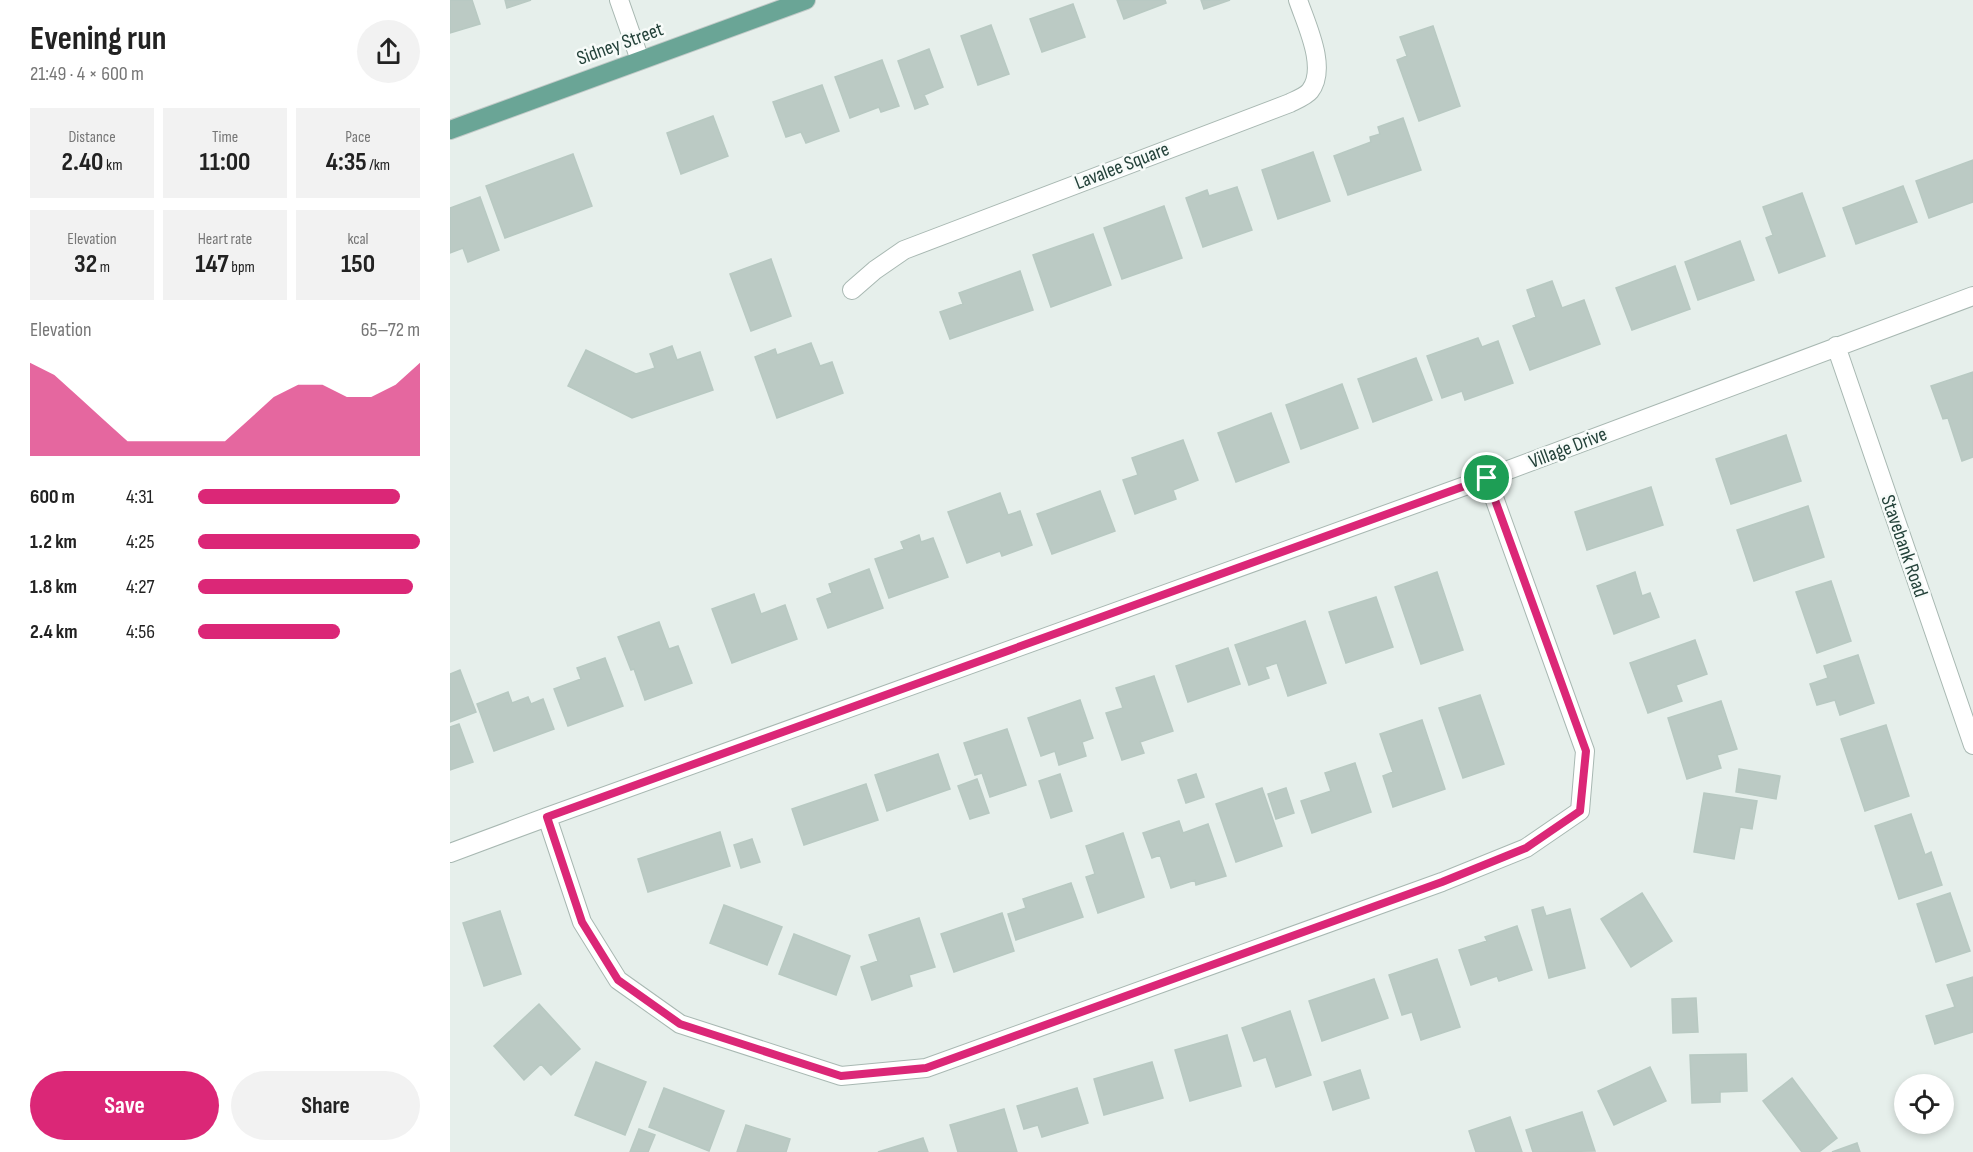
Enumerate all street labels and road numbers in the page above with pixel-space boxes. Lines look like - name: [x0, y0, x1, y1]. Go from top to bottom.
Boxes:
- street label: Sidney Street: [574, 17, 666, 71]
- street label: Lavalee Square: [1071, 137, 1173, 195]
- street label: Village Drive: [1525, 422, 1611, 474]
- street label: Stavebank Road: [1875, 492, 1933, 600]

